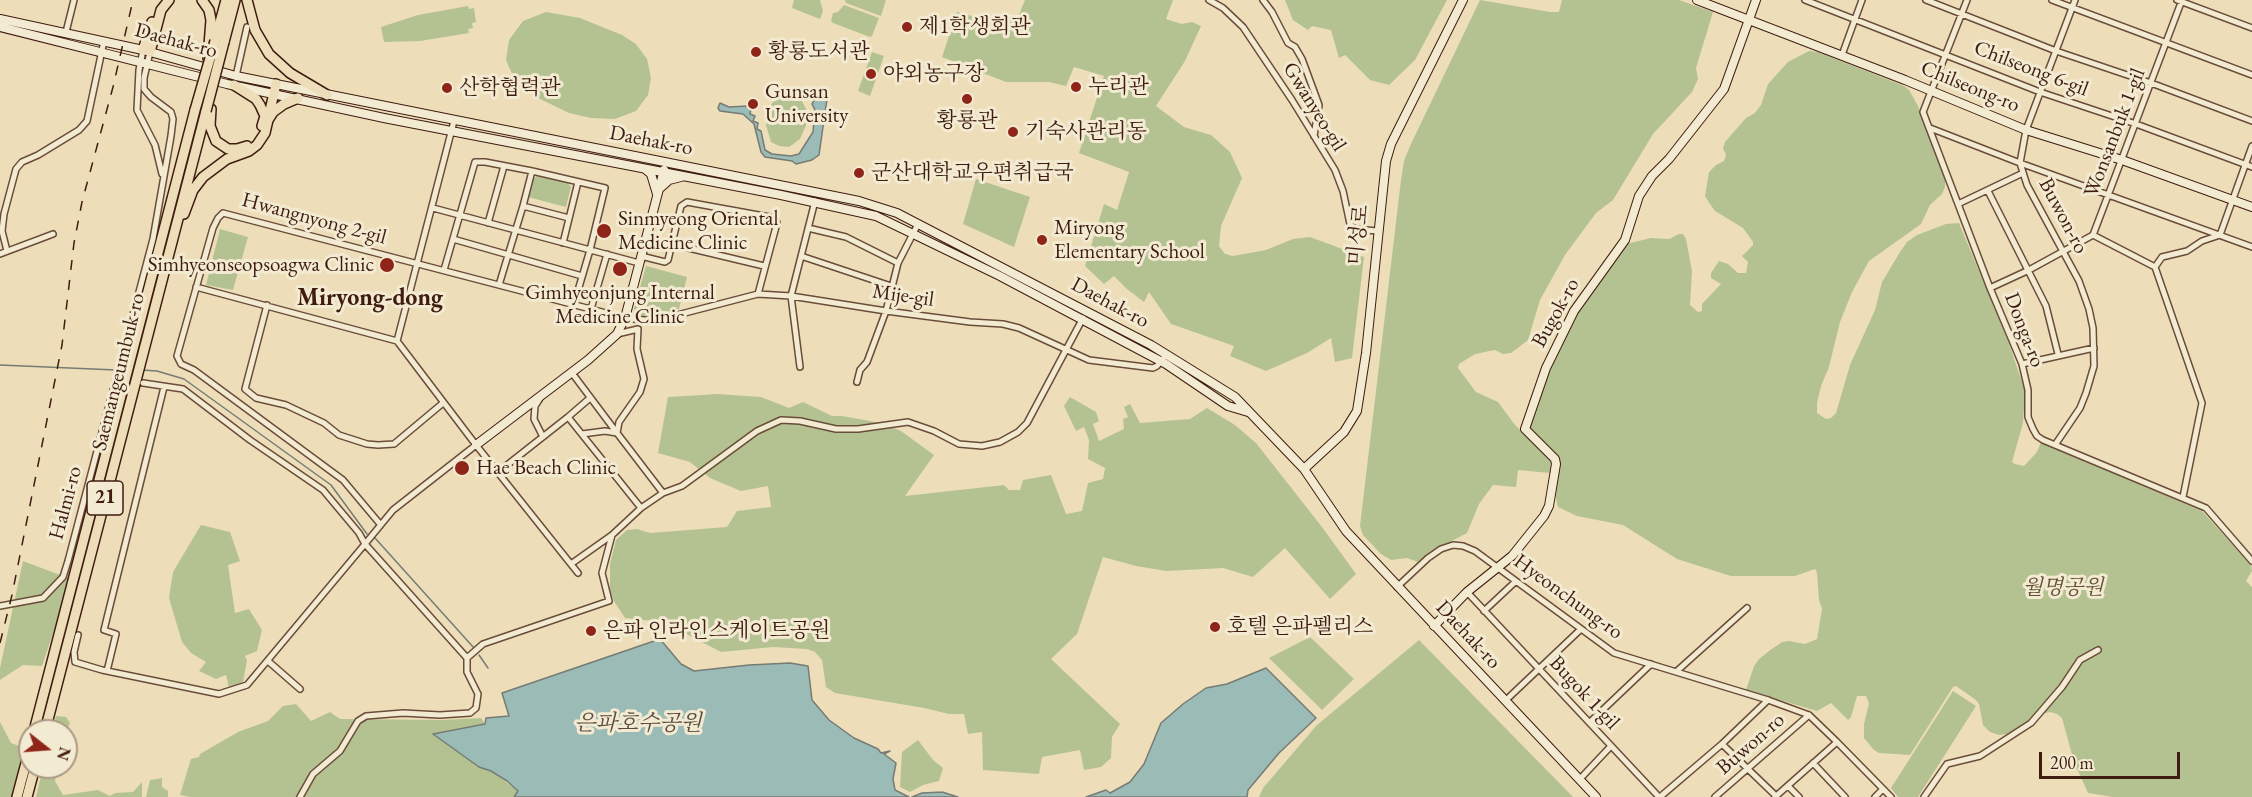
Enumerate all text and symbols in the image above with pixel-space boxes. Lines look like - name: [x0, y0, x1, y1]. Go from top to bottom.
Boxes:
- place label: 제1학생회관: [919, 14, 1031, 40]
- street label: Daehak-ro: [132, 18, 220, 64]
- marker: 제1학생회관: [900, 20, 914, 34]
- street label: Chilseong 6-gil: [1970, 36, 2092, 102]
- place label: 황룡도서관: [768, 39, 869, 65]
- marker: 황룡도서관: [749, 45, 763, 59]
- street label: Chilseong-ro: [1917, 56, 2023, 118]
- street label: Gwanyeo-gil: [1277, 58, 1351, 156]
- place label: 야외농구장: [883, 61, 984, 87]
- street label: Wonsanbuk 1-gil: [2079, 65, 2151, 201]
- marker: 야외농구장: [864, 67, 878, 81]
- place label: 누리관: [1088, 74, 1149, 100]
- place label: 산학협력관: [459, 75, 560, 101]
- place label: Gunsan University: [765, 79, 848, 129]
- marker: 누리관: [1069, 80, 1083, 94]
- marker: 산학협력관: [440, 81, 454, 95]
- marker: 황룡관: [960, 92, 974, 106]
- marker: Gunsan University: [746, 97, 760, 111]
- place label: 황룡관: [937, 108, 997, 134]
- place label: 기숙사관리동: [1025, 119, 1147, 145]
- street label: Daehak-ro: [607, 121, 695, 161]
- marker: 기숙사관리동: [1006, 125, 1020, 139]
- place label: 군산대학교우편취급국: [871, 160, 1074, 186]
- marker: 군산대학교우편취급국: [852, 166, 866, 180]
- street label: Buwon-ro: [2033, 174, 2093, 258]
- street label: Hwangnyong 2-gil: [239, 188, 389, 250]
- street label: 미성로: [1343, 203, 1375, 267]
- place label: Sinmyeong Oriental Medicine Clinic: [618, 206, 778, 256]
- place label: Miryong Elementary School: [1054, 215, 1205, 265]
- marker: Sinmyeong Oriental Medicine Clinic: [595, 222, 613, 240]
- marker: Miryong Elementary School: [1035, 233, 1049, 247]
- place label: Simhyeonseopsoagwa Clinic: [148, 252, 374, 278]
- marker: Simhyeonseopsoagwa Clinic: [378, 256, 396, 274]
- marker: Gimhyeonjung Internal Medicine Clinic: [611, 260, 629, 278]
- street label: Daehak-ro: [1067, 272, 1153, 334]
- street label: Bugok-ro: [1527, 274, 1585, 352]
- street label: Mije-gil: [871, 279, 935, 313]
- place label: Gimhyeonjung Internal Medicine Clinic: [525, 280, 715, 330]
- district label: Miryong-dong: [297, 284, 443, 312]
- street label: Donga-ro: [1998, 289, 2050, 371]
- street label: Saemangeumbuk-ro: [87, 290, 151, 454]
- place label: Hae Beach Clinic: [476, 455, 616, 481]
- marker: Hae Beach Clinic: [453, 459, 471, 477]
- street label: Halmi-ro: [44, 463, 88, 543]
- road number: 21: [87, 481, 123, 515]
- street label: Hyeonchung-ro: [1508, 549, 1628, 645]
- park label: 월명공원: [2022, 575, 2104, 601]
- street label: Daehak-ro: [1430, 595, 1506, 675]
- place label: 호텔 은파펠리스: [1227, 614, 1373, 640]
- place label: 은파 인라인스케이트공원: [603, 618, 830, 644]
- marker: 호텔 은파펠리스: [1208, 620, 1222, 634]
- marker: 은파 인라인스케이트공원: [584, 624, 598, 638]
- street label: Bugok 1-gil: [1543, 651, 1625, 735]
- street label: Buwon-ro: [1712, 708, 1790, 780]
- water label: 은파호수공원: [574, 711, 702, 737]
- north arrow: [18, 719, 78, 779]
- scale bar: [2042, 740, 2183, 778]
- text: N: [52, 745, 76, 763]
- text: 200 m: [2050, 751, 2094, 774]

